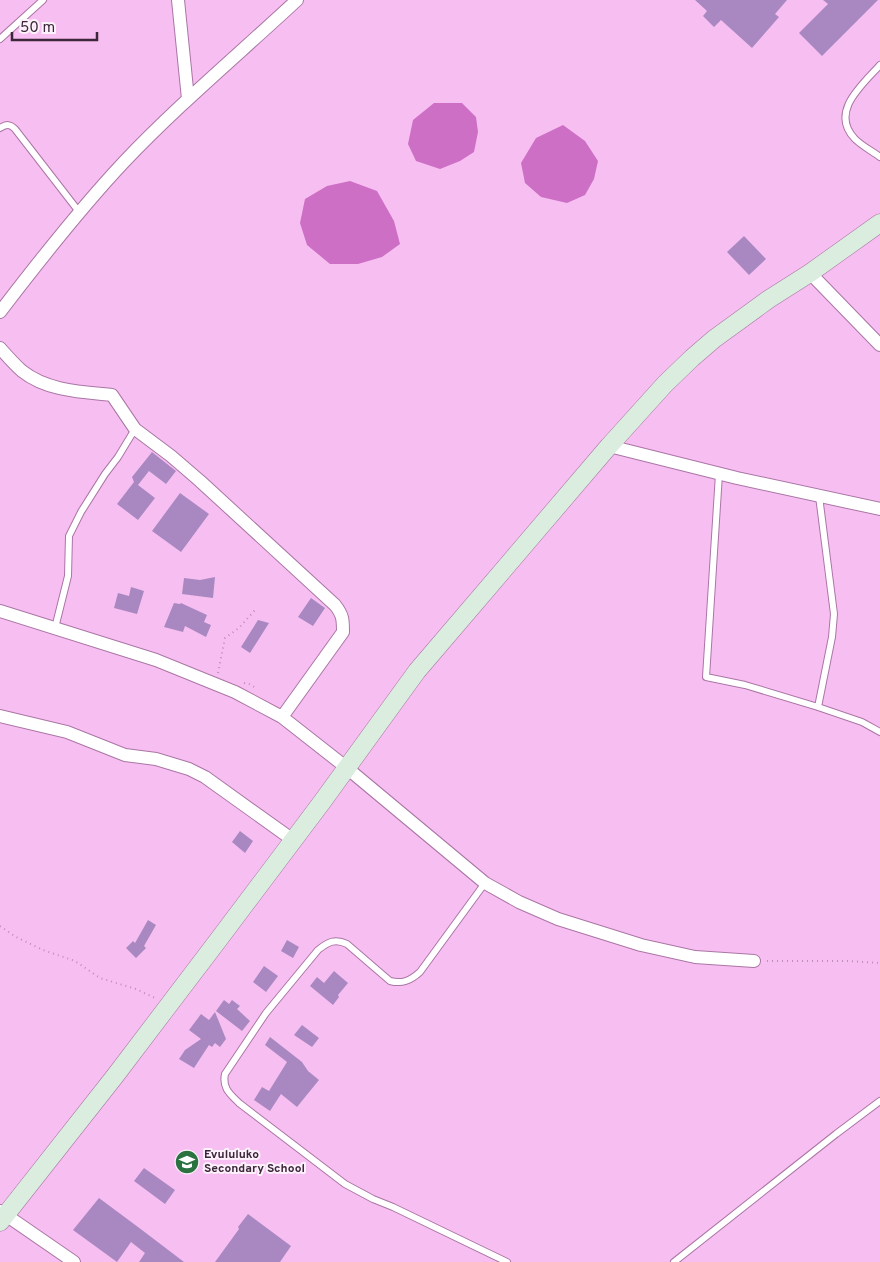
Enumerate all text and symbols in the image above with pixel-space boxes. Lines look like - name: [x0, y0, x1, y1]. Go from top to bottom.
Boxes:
- scale bar: [12, 10, 98, 42]
- text: 50 m: [20, 19, 55, 38]
- place label: Evululuko Secondary School: [204, 1147, 305, 1177]
- school or university icon: Evululuko Secondary School: [174, 1149, 200, 1175]

